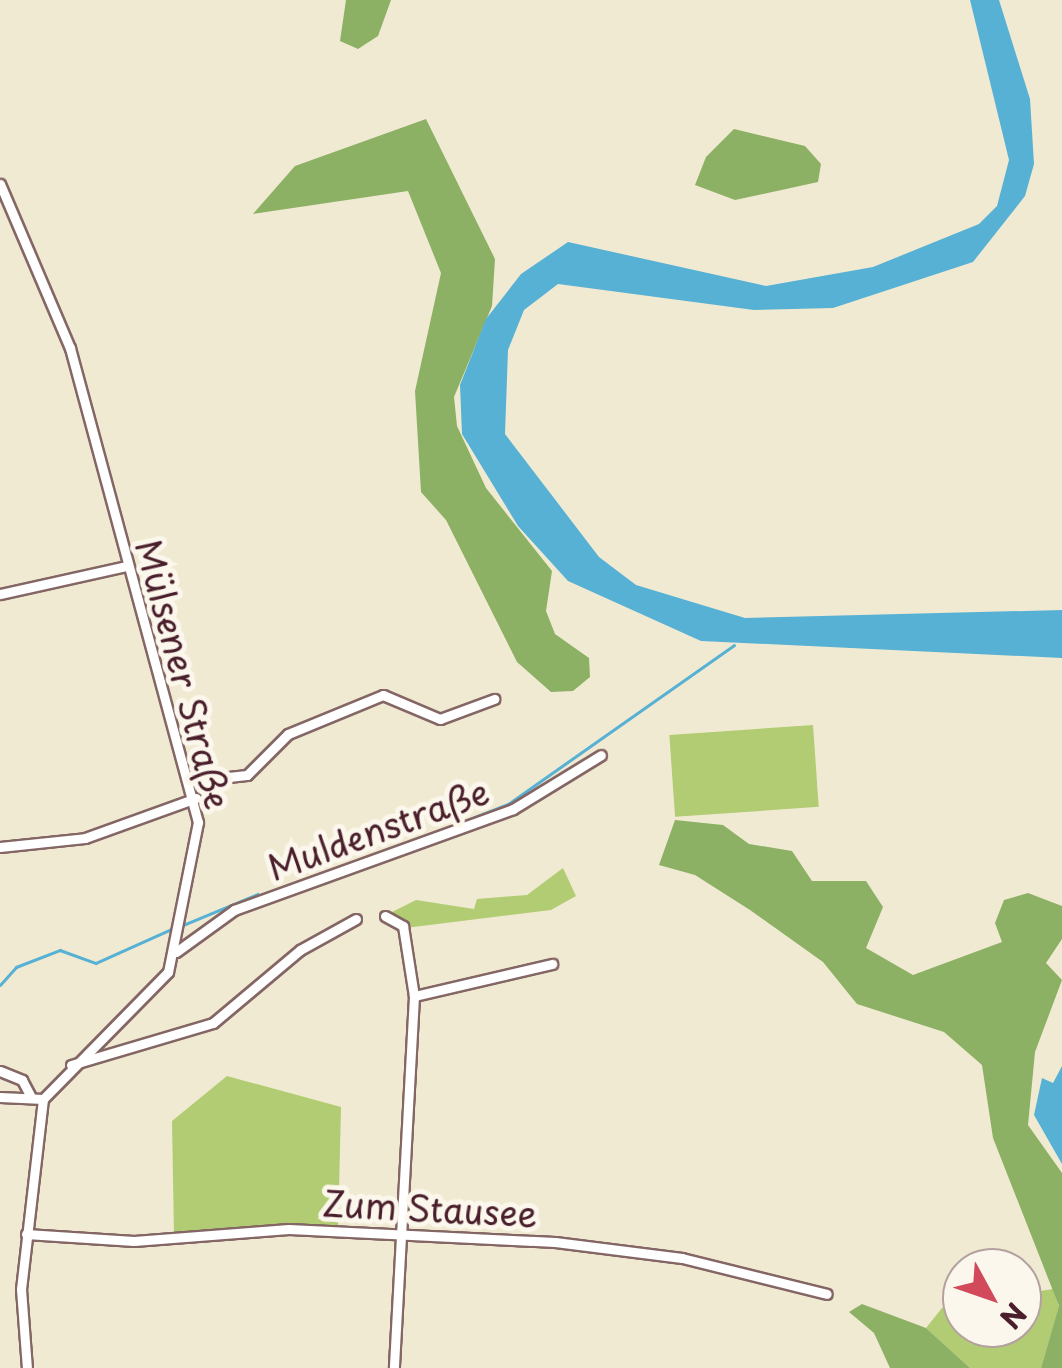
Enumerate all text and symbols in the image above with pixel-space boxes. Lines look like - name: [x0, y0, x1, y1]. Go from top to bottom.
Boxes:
- street label: Mülsener Straße: [127, 533, 241, 815]
- street label: Muldenstraße: [262, 770, 494, 888]
- street label: Zum Stausee: [322, 1181, 538, 1235]
- north arrow: [942, 1248, 1042, 1348]
- text: N: [990, 1294, 1037, 1339]

